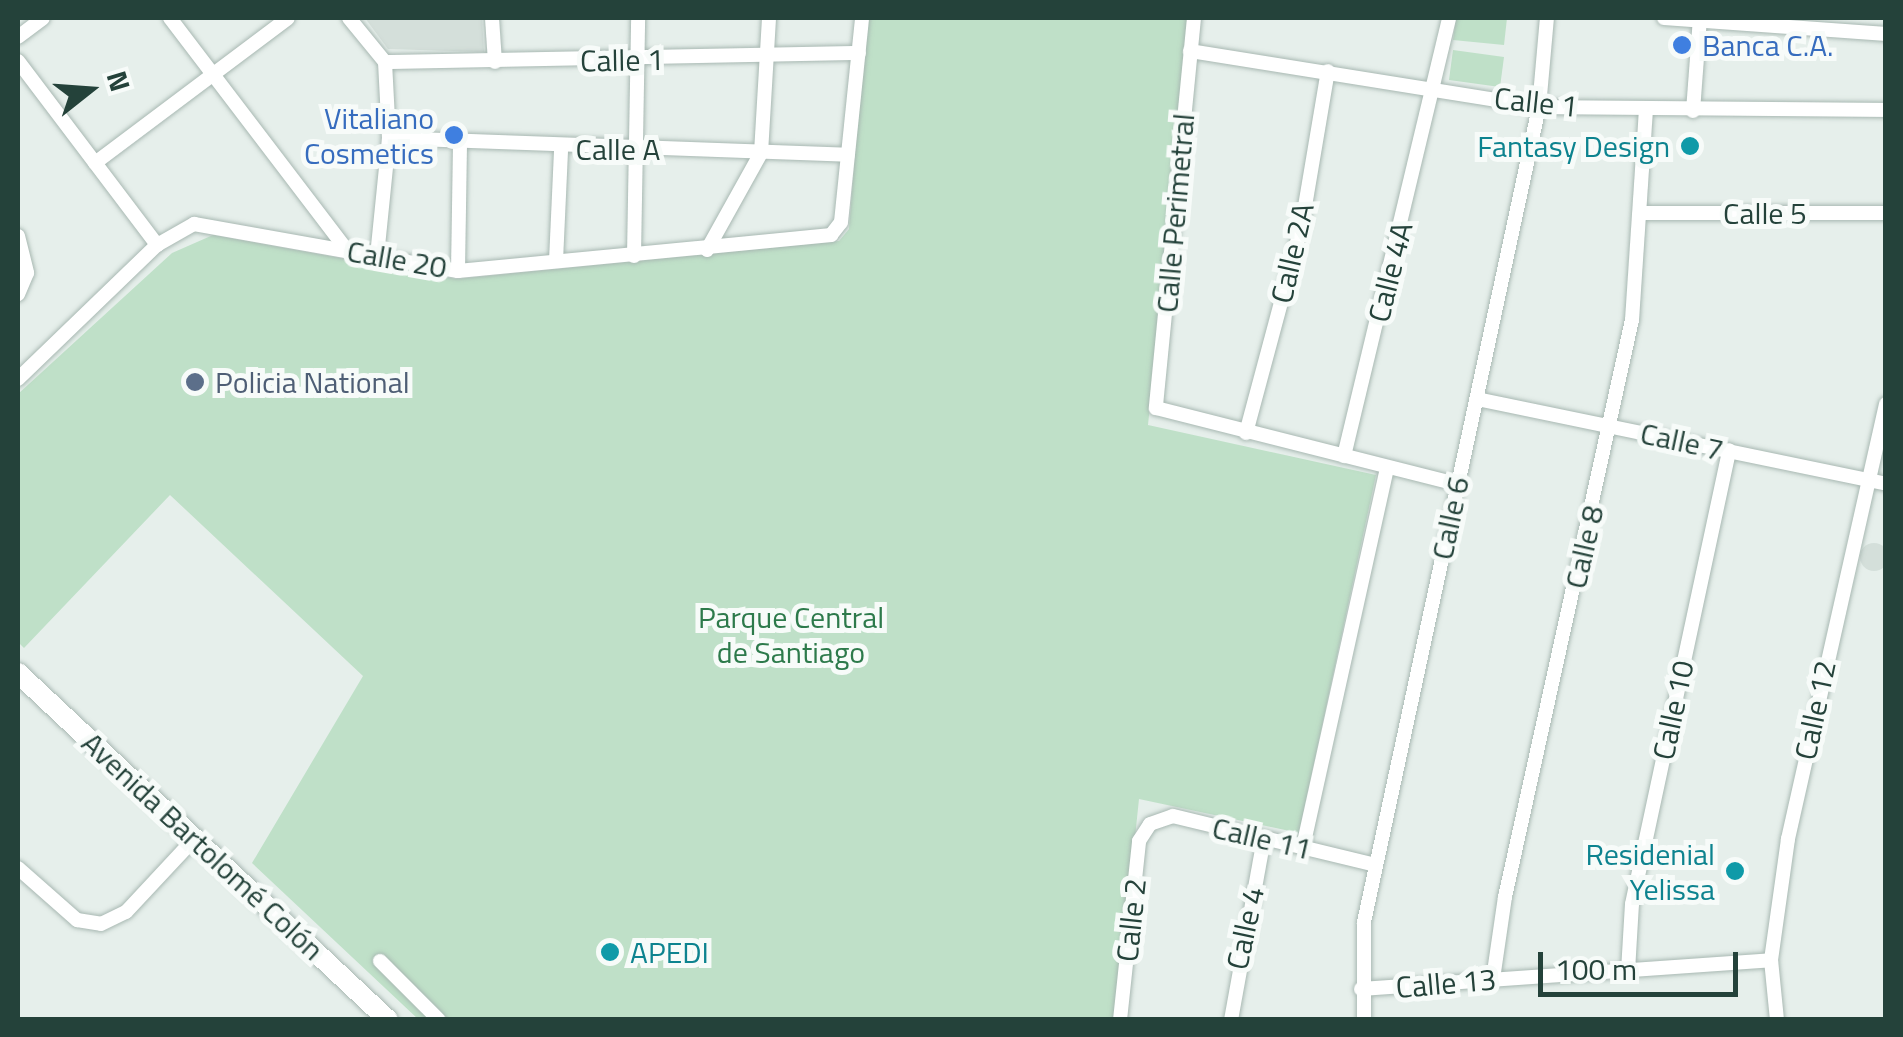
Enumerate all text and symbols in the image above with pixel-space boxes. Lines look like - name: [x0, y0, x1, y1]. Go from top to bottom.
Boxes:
- place label: Banca C.A.: [1702, 27, 1833, 63]
- marker: Banca C.A.: [1671, 34, 1693, 56]
- north arrow: [40, 40, 140, 140]
- street label: Calle 1: [580, 41, 664, 79]
- text: N: [96, 66, 143, 97]
- street label: Calle 1: [1492, 80, 1580, 124]
- place label: Vitaliano Cosmetics: [304, 100, 434, 170]
- street label: Calle Perimetral: [1148, 112, 1202, 314]
- marker: Vitaliano Cosmetics: [443, 124, 465, 146]
- place label: Fantasy Design: [1477, 128, 1670, 164]
- street label: Calle A: [576, 131, 660, 167]
- marker: Fantasy Design: [1679, 135, 1701, 157]
- street label: Calle 5: [1723, 195, 1807, 231]
- street label: Calle 2A: [1263, 199, 1321, 307]
- street label: Calle 4A: [1360, 218, 1420, 326]
- street label: Calle 20: [344, 233, 450, 285]
- place label: Policia National: [215, 364, 410, 400]
- marker: Policia National: [184, 371, 206, 393]
- street label: Calle 7: [1637, 415, 1727, 467]
- street label: Calle 6: [1424, 473, 1476, 563]
- street label: Calle 8: [1557, 502, 1611, 592]
- park label: Parque Central de Santiago: [698, 599, 884, 670]
- street label: Calle 10: [1645, 657, 1701, 763]
- street label: Calle 12: [1787, 657, 1843, 763]
- street label: Avenida Bartolomé Colón: [75, 725, 331, 967]
- street label: Calle 11: [1209, 809, 1315, 867]
- place label: Residenial Yelissa: [1585, 836, 1715, 906]
- marker: Residenial Yelissa: [1724, 860, 1746, 882]
- street label: Calle 2: [1109, 876, 1153, 964]
- street label: Calle 4: [1219, 883, 1271, 973]
- scale bar: [1543, 932, 1743, 994]
- place label: APEDI: [630, 934, 709, 970]
- marker: APEDI: [599, 941, 621, 963]
- text: 100 m: [1555, 946, 1637, 992]
- street label: Calle 13: [1394, 961, 1498, 1005]

